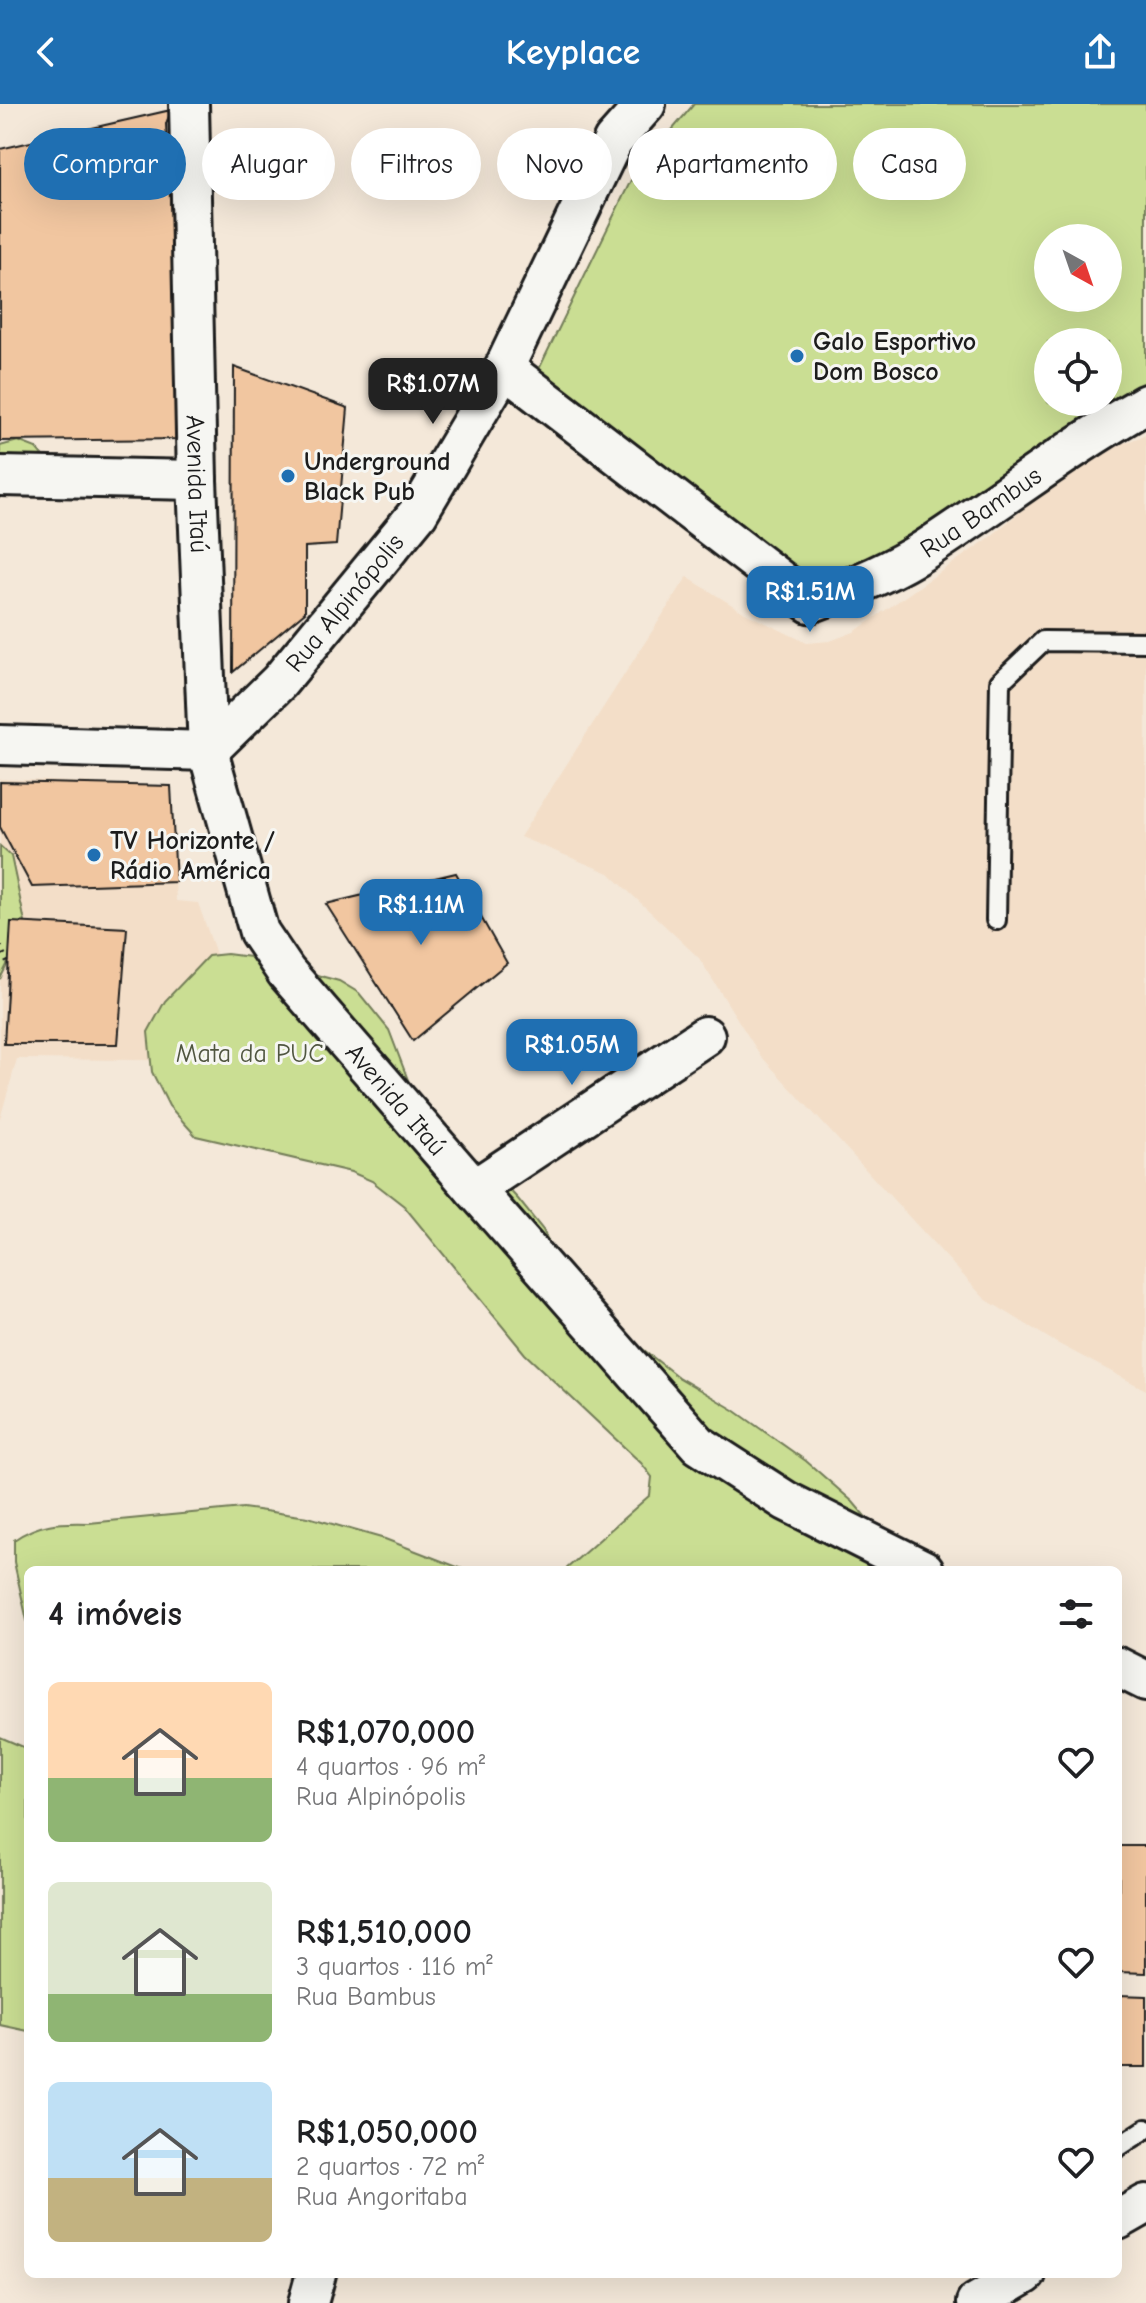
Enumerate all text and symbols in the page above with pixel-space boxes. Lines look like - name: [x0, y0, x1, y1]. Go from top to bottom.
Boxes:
- icon: back: [24, 30, 68, 74]
- icon: share: [1078, 30, 1122, 74]
- text: Keyplace: [506, 32, 640, 73]
- chip: Comprar: [24, 128, 186, 200]
- chip: Alugar: [202, 128, 335, 200]
- chip: Filtros: [351, 128, 481, 200]
- chip: Novo: [497, 128, 612, 200]
- chip: Apartamento: [628, 128, 837, 200]
- chip: Casa: [853, 128, 966, 200]
- north arrow: [1034, 224, 1122, 312]
- map controls: [1034, 224, 1122, 416]
- place label: Galo Esportivo Dom Bosco: [813, 327, 976, 387]
- button: locate: [1034, 328, 1122, 416]
- marker: Galo Esportivo Dom Bosco: [788, 347, 806, 365]
- pin: R$1.07M: [359, 358, 507, 426]
- text: R$1.07M: [386, 369, 480, 399]
- street label: Avenida Itaú: [180, 414, 214, 554]
- place label: Underground Black Pub: [304, 447, 451, 507]
- street label: Rua Bambus: [915, 461, 1047, 565]
- marker: Underground Black Pub: [279, 467, 297, 485]
- street label: Rua Alpinópolis: [280, 528, 411, 678]
- pin: R$1.51M: [736, 566, 884, 634]
- text: R$1.51M: [765, 577, 855, 607]
- place label: TV Horizonte / Rádio América: [110, 826, 275, 886]
- marker: TV Horizonte / Rádio América: [85, 846, 103, 864]
- pin: R$1.11M: [347, 879, 495, 947]
- text: R$1.11M: [377, 890, 465, 920]
- pin: R$1.05M: [498, 1019, 646, 1087]
- text: R$1.05M: [524, 1030, 620, 1060]
- street label: Avenida Itaú: [339, 1038, 452, 1162]
- park label: Mata da PUC: [176, 1039, 324, 1069]
- icon: filters: [1054, 1592, 1098, 1636]
- text: 4 imóveis: [48, 1594, 182, 1634]
- text: R$1,070,000: [296, 1712, 475, 1752]
- icon: home: [112, 1714, 208, 1810]
- icon: heart: [1054, 1740, 1098, 1784]
- text: 4 quartos · 96 m²: [296, 1752, 485, 1782]
- text: Rua Alpinópolis: [296, 1782, 466, 1812]
- text: R$1,510,000: [296, 1912, 472, 1952]
- icon: home: [112, 1914, 208, 2010]
- icon: heart: [1054, 1940, 1098, 1984]
- text: 3 quartos · 116 m²: [296, 1952, 493, 1982]
- text: Rua Bambus: [296, 1982, 436, 2012]
- text: R$1,050,000: [296, 2112, 478, 2152]
- icon: home: [112, 2114, 208, 2210]
- icon: heart: [1054, 2140, 1098, 2184]
- text: 2 quartos · 72 m²: [296, 2152, 484, 2182]
- text: Rua Angoritaba: [296, 2182, 468, 2212]

